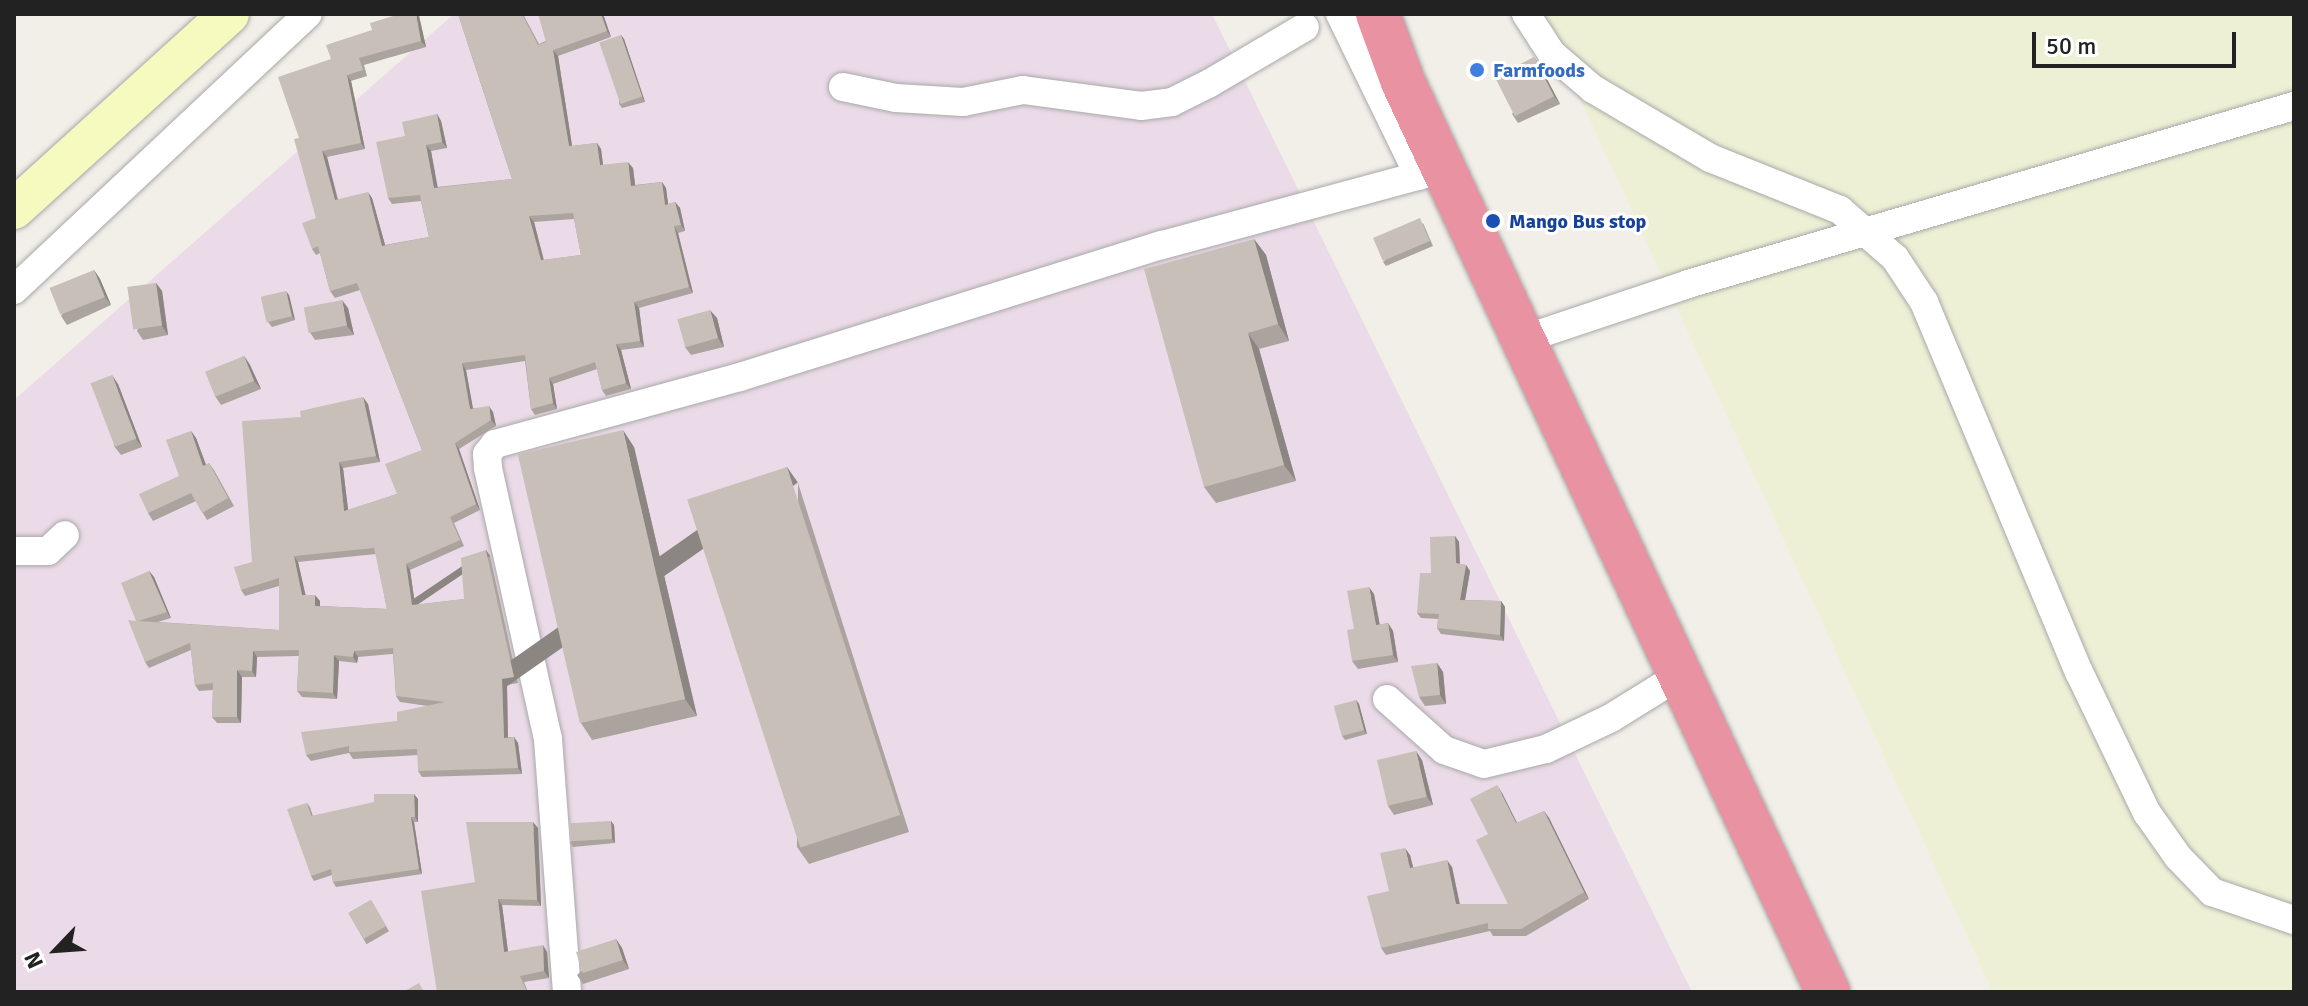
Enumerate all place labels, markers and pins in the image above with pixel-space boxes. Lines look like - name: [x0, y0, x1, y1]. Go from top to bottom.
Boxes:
- place label: Farmfoods: [1493, 58, 1585, 82]
- marker: Farmfoods: [1468, 61, 1486, 79]
- place label: Mango Bus stop: [1509, 209, 1646, 233]
- marker: Mango Bus stop: [1484, 212, 1502, 230]

